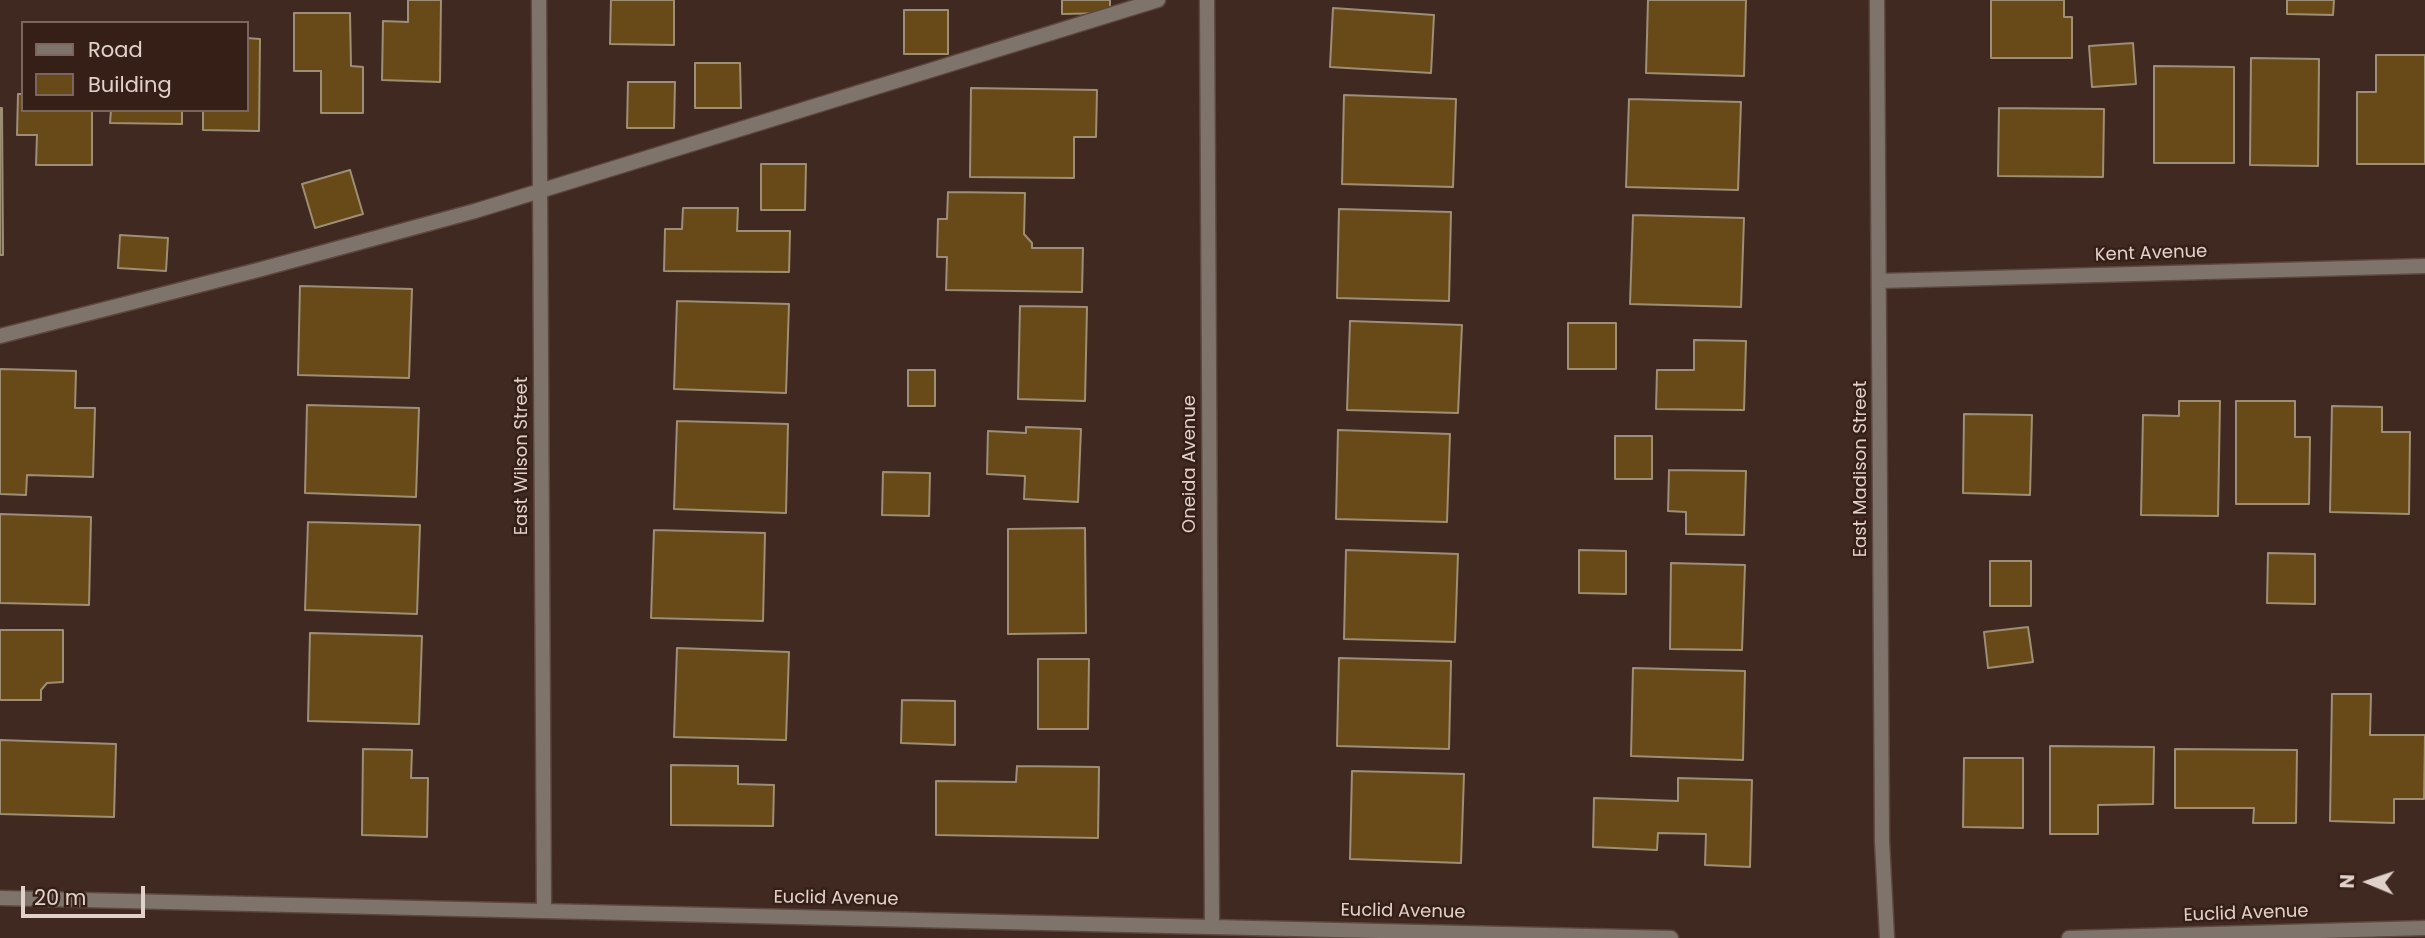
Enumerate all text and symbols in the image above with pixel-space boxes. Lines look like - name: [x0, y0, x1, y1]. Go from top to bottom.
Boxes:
- legend: [21, 21, 248, 112]
- text: Road: [88, 35, 143, 64]
- text: Building: [88, 70, 172, 99]
- street label: Kent Avenue: [2094, 241, 2208, 267]
- street label: East Wilson Street: [511, 377, 533, 535]
- street label: East Madison Street: [1850, 381, 1872, 557]
- street label: Oneida Avenue: [1179, 395, 1201, 533]
- north arrow: [2334, 847, 2404, 917]
- scale bar: [24, 872, 149, 916]
- text: N: [2334, 874, 2361, 889]
- text: 20 m: [34, 883, 87, 912]
- street label: Euclid Avenue: [773, 887, 899, 911]
- street label: Euclid Avenue: [1340, 900, 1466, 924]
- street label: Euclid Avenue: [2183, 901, 2309, 927]

